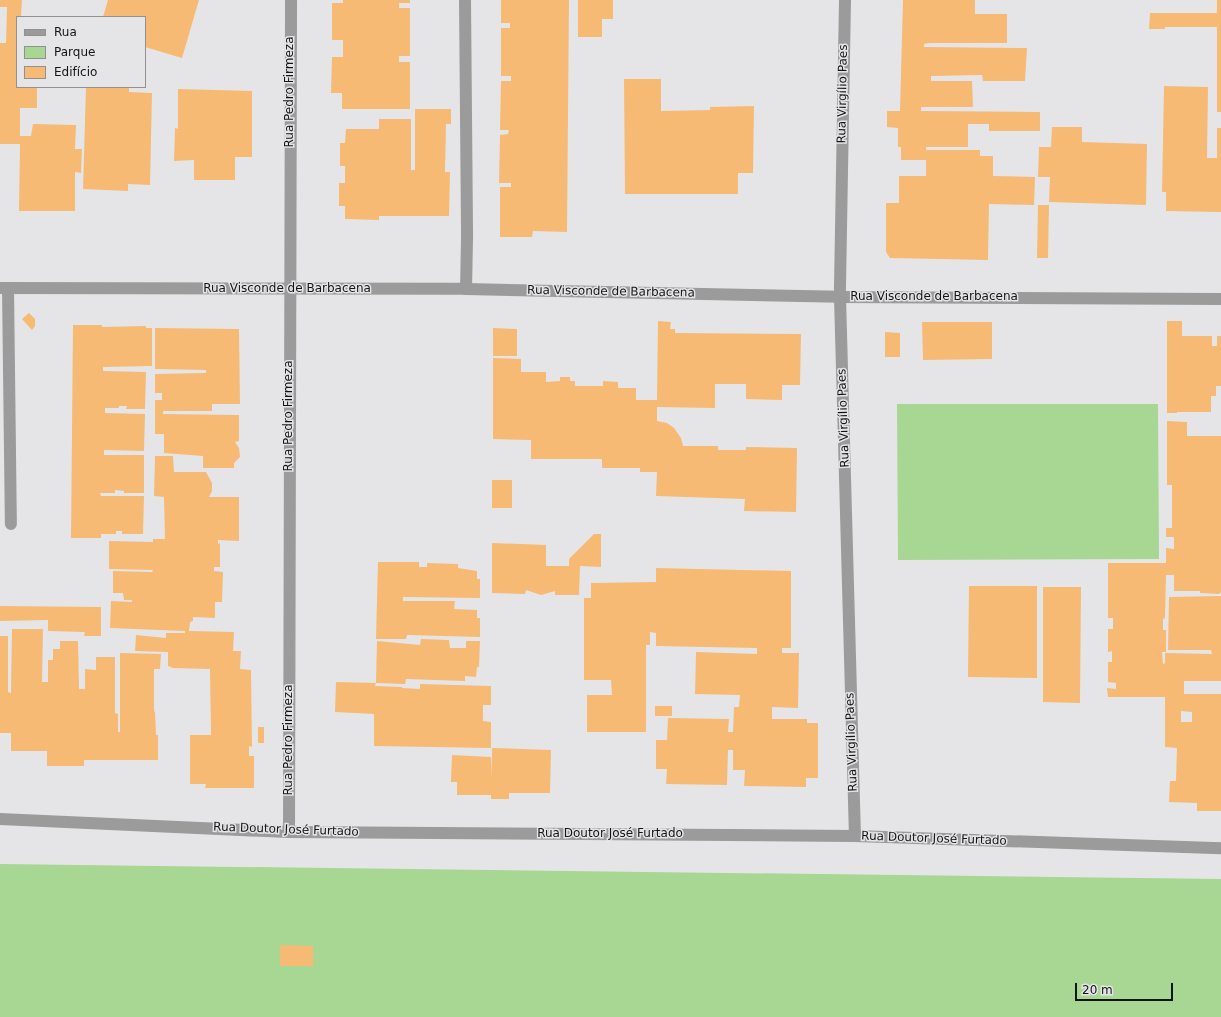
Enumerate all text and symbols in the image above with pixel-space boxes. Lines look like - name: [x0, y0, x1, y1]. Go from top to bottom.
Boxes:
- legend: [16, 16, 146, 88]
- text: Rua: [54, 25, 77, 39]
- street label: Rua Pedro Firmeza: [283, 36, 297, 148]
- street label: Rua Virgílio Paes: [835, 44, 851, 144]
- text: Parque: [54, 45, 95, 59]
- text: Edifício: [54, 65, 97, 79]
- street label: Rua Visconde de Barbacena: [203, 282, 371, 296]
- street label: Rua Visconde de Barbacena: [527, 283, 695, 301]
- street label: Rua Visconde de Barbacena: [850, 290, 1018, 304]
- street label: Rua Pedro Firmeza: [282, 360, 296, 472]
- street label: Rua Virgílio Paes: [835, 368, 853, 468]
- street label: Rua Pedro Firmeza: [282, 684, 296, 796]
- street label: Rua Virgílio Paes: [843, 692, 861, 792]
- street label: Rua Doutor José Furtado: [213, 820, 359, 840]
- street label: Rua Doutor José Furtado: [537, 827, 683, 841]
- street label: Rua Doutor José Furtado: [861, 829, 1007, 849]
- scale bar: [1077, 975, 1175, 1001]
- text: 20 m: [1082, 983, 1113, 997]

